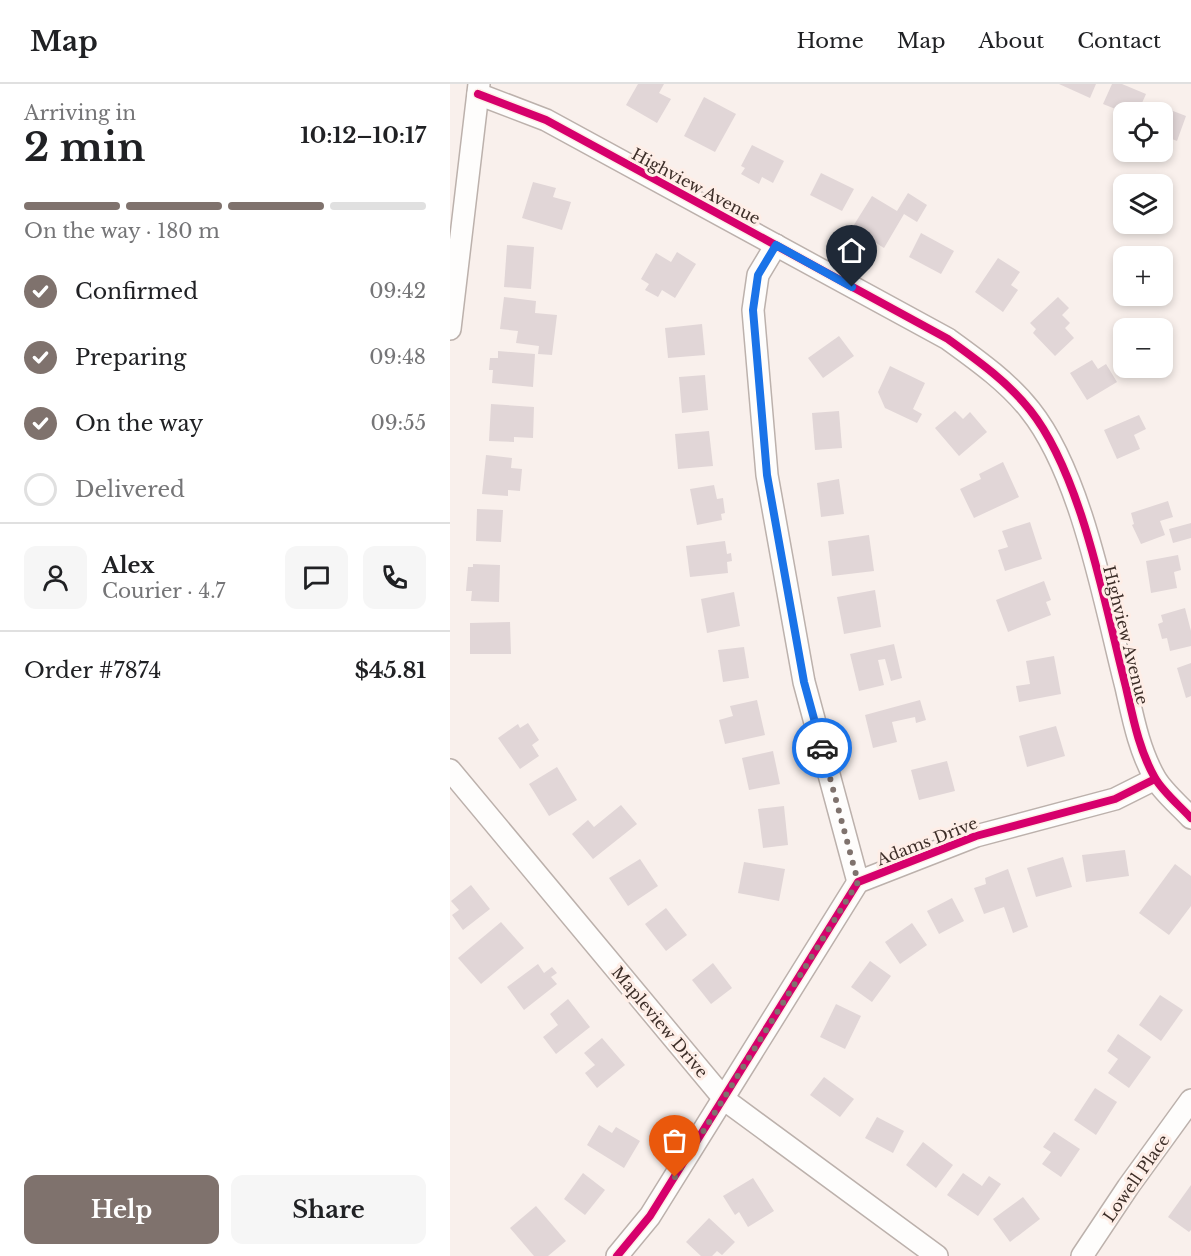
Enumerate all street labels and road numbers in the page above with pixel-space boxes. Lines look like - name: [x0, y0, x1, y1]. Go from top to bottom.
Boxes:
- street label: Highview Avenue: [628, 144, 764, 228]
- street label: Highview Avenue: [1099, 563, 1153, 707]
- street label: Adams Drive: [873, 813, 980, 870]
- street label: Mapleview Drive: [608, 962, 712, 1082]
- street label: Lowell Place: [1099, 1130, 1173, 1226]

